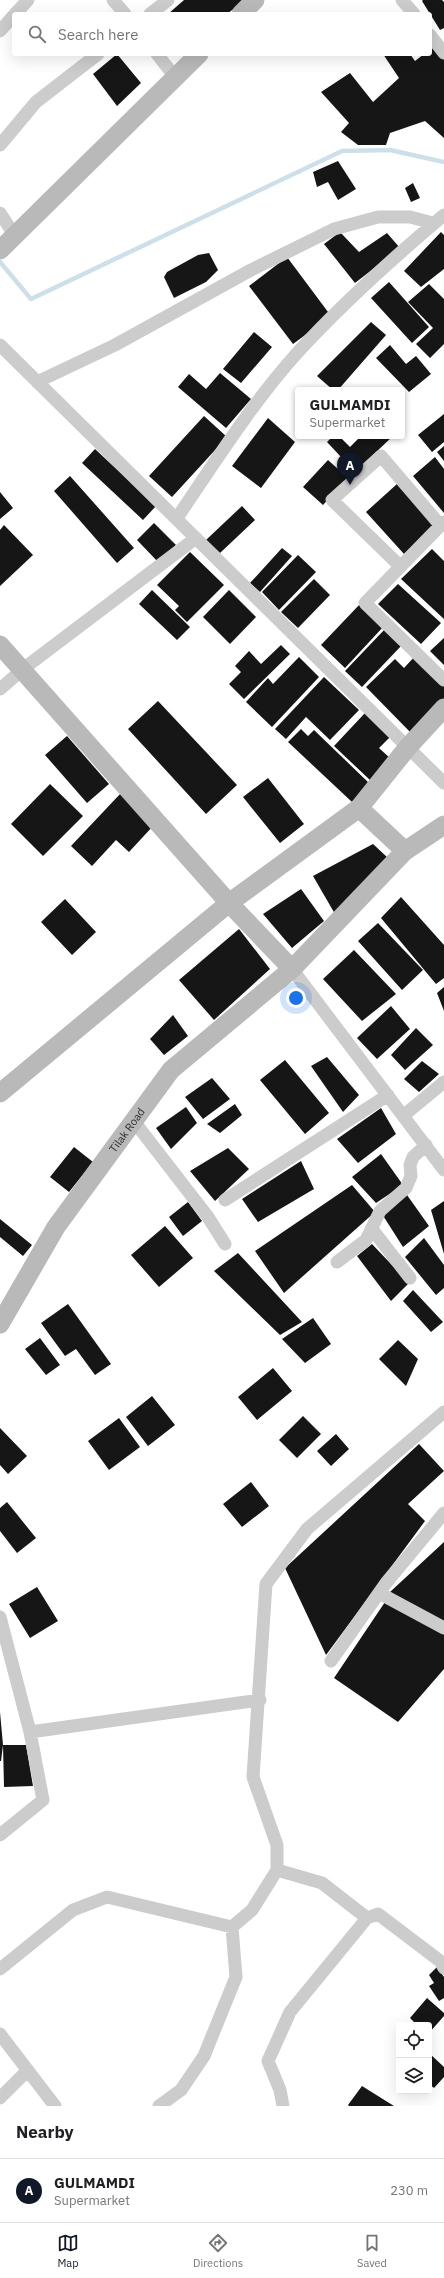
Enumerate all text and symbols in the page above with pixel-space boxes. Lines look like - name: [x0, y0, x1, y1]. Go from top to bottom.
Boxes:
- search box: [12, 12, 432, 56]
- icon: search: [26, 23, 48, 45]
- text: Search here: [58, 25, 138, 44]
- popup: [295, 387, 405, 439]
- text: GULMAMDI: [310, 395, 390, 414]
- text: Supermarket: [310, 414, 385, 431]
- pin: A: [337, 452, 363, 485]
- your location: [286, 988, 306, 1008]
- street label: Tilak Road: [106, 1105, 148, 1155]
- map controls: [396, 2022, 432, 2094]
- button: locate: [396, 2022, 432, 2058]
- button: layers: [396, 2058, 432, 2094]
- text: Nearby: [16, 2121, 74, 2143]
- text: GULMAMDI: [54, 2173, 135, 2192]
- text: A: [25, 2182, 33, 2199]
- text: 230 m: [390, 2182, 428, 2199]
- text: Supermarket: [54, 2192, 130, 2209]
- tab: Map: [57, 2232, 79, 2270]
- tab: Directions: [193, 2232, 243, 2270]
- tab: Saved: [357, 2232, 387, 2270]

